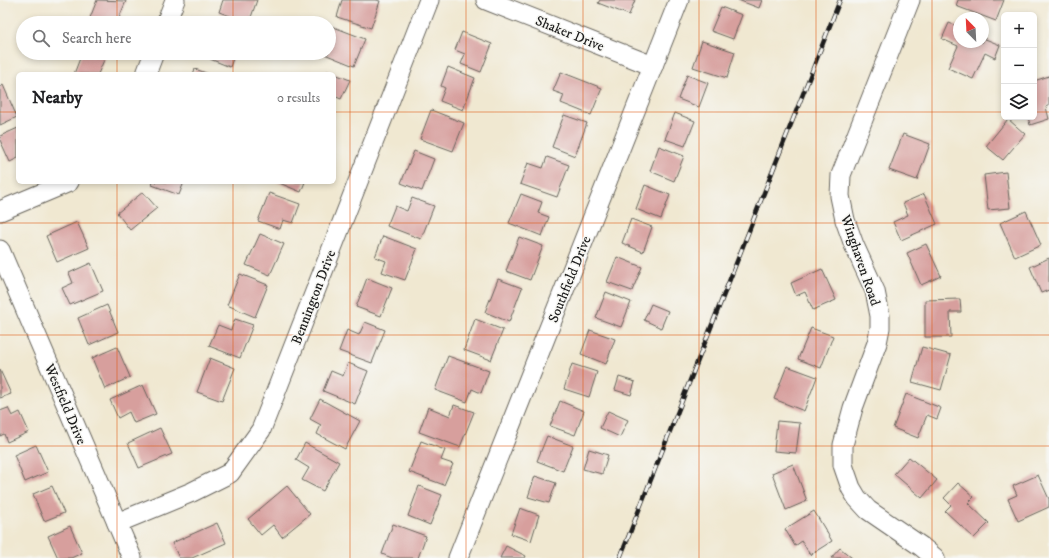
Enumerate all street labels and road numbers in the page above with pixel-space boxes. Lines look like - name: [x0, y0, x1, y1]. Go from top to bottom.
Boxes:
- street label: Shaker Drive: [533, 12, 607, 56]
- street label: Winghaven Road: [836, 212, 884, 308]
- street label: Southfield Drive: [544, 233, 596, 325]
- street label: Bennington Drive: [288, 247, 340, 347]
- street label: Westfield Drive: [40, 360, 90, 448]

